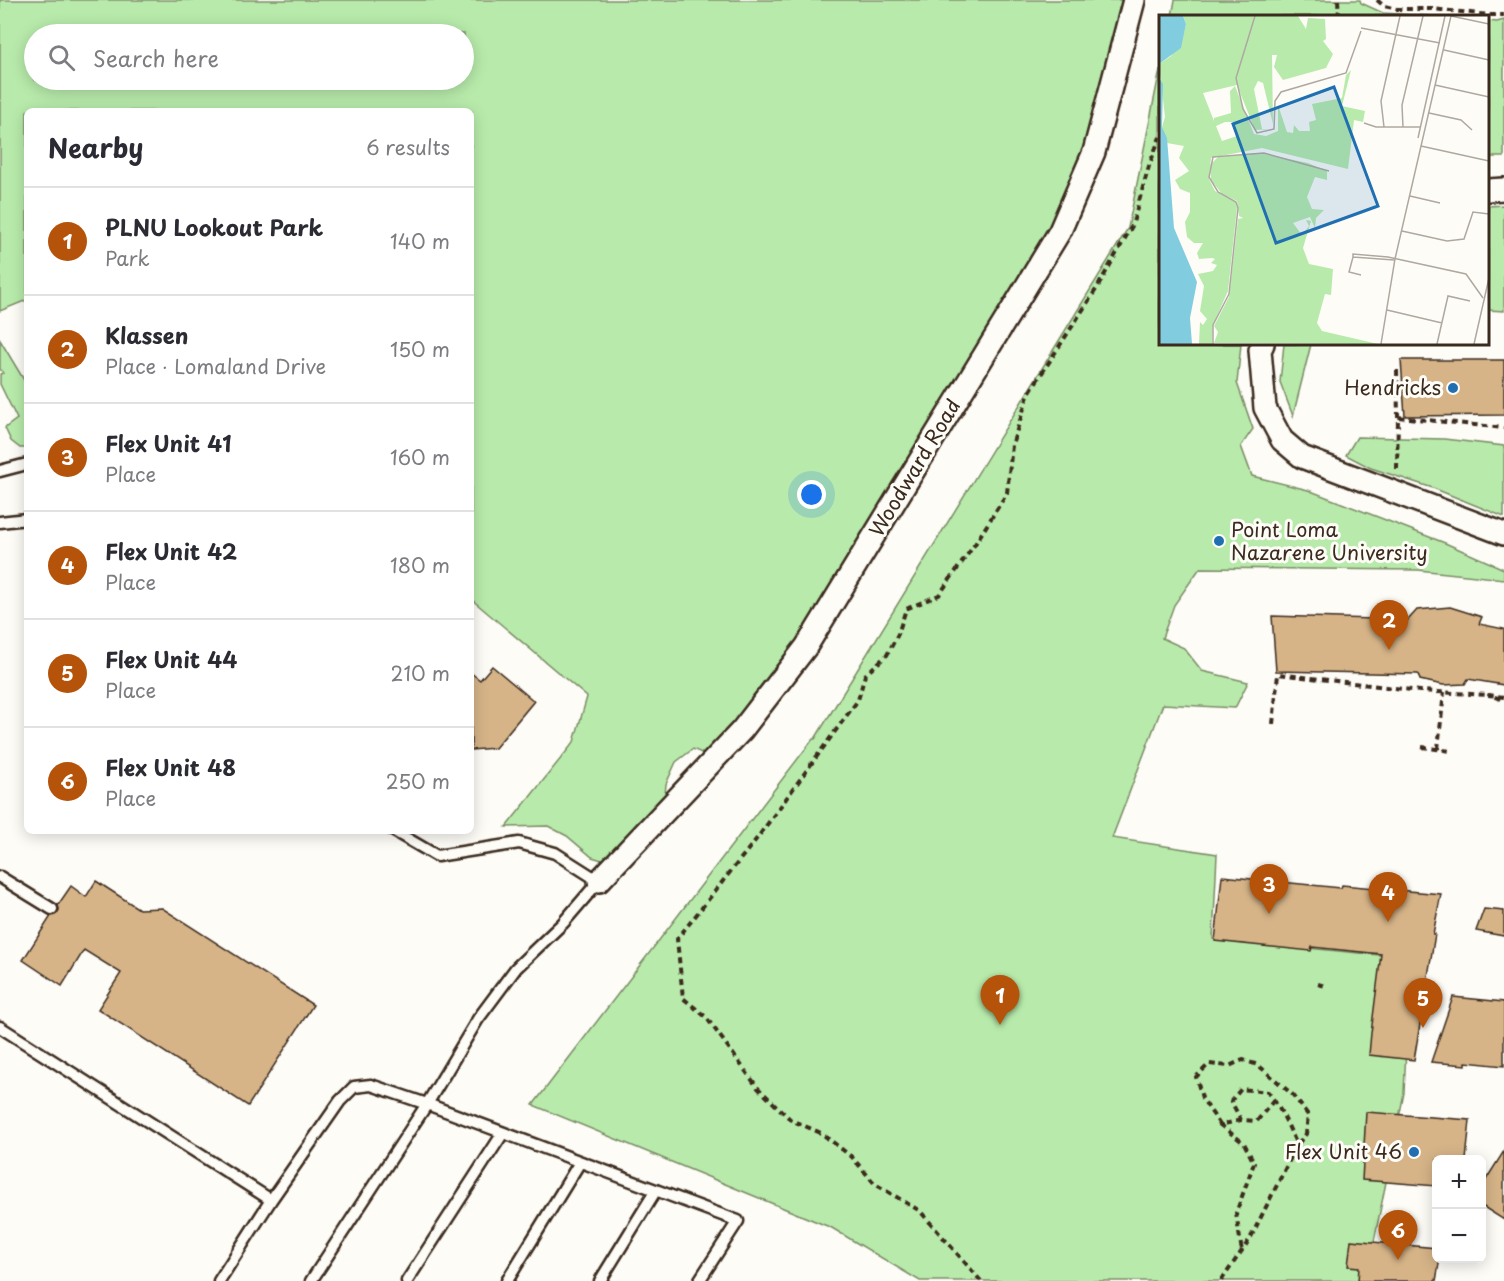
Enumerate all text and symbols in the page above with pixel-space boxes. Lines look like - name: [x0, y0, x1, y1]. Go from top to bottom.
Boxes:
- inset map: [1159, 15, 1489, 345]
- search box: [24, 24, 474, 90]
- icon: search: [45, 41, 78, 74]
- text: Search here: [93, 41, 219, 74]
- text: Nearby: [48, 128, 143, 167]
- text: 6 results: [366, 132, 450, 162]
- text: PLNU Lookout Park: [105, 210, 323, 243]
- text: 1: [63, 226, 72, 256]
- text: 140 m: [390, 226, 450, 256]
- text: Park: [105, 243, 150, 273]
- text: Klassen: [105, 318, 188, 351]
- text: 2: [60, 334, 75, 364]
- text: 150 m: [390, 334, 450, 364]
- text: Place · Lomaland Drive: [105, 351, 326, 381]
- place label: Hendricks: [1344, 372, 1441, 402]
- marker: Hendricks: [1446, 381, 1460, 395]
- street label: Woodward Road: [861, 393, 967, 542]
- text: Flex Unit 41: [105, 426, 232, 459]
- text: 3: [61, 442, 74, 472]
- text: 160 m: [390, 442, 450, 472]
- text: Place: [105, 459, 156, 489]
- your location: [797, 480, 826, 509]
- place label: Point Loma Nazarene University: [1231, 514, 1428, 567]
- text: Flex Unit 42: [105, 534, 237, 567]
- marker: Point Loma Nazarene University: [1212, 534, 1226, 548]
- text: 4: [61, 550, 74, 580]
- text: 180 m: [390, 550, 450, 580]
- text: Place: [105, 567, 156, 597]
- pin: 2: [1370, 600, 1408, 650]
- text: Flex Unit 44: [105, 642, 237, 675]
- text: 5: [61, 658, 74, 688]
- text: 210 m: [391, 658, 450, 688]
- text: Place: [105, 675, 156, 705]
- text: Flex Unit 48: [105, 750, 236, 783]
- text: 6: [60, 766, 75, 796]
- text: 250 m: [386, 766, 450, 796]
- text: Place: [105, 783, 156, 813]
- pin: 3: [1250, 864, 1288, 914]
- pin: 4: [1368, 872, 1408, 922]
- pin: 1: [980, 976, 1020, 1025]
- pin: 5: [1404, 978, 1442, 1028]
- place label: Flex Unit 46: [1285, 1136, 1402, 1166]
- marker: Flex Unit 46: [1407, 1145, 1421, 1159]
- map controls: [1432, 1155, 1486, 1263]
- button: +: [1432, 1155, 1486, 1209]
- button: −: [1432, 1209, 1486, 1263]
- pin: 6: [1378, 1210, 1418, 1260]

